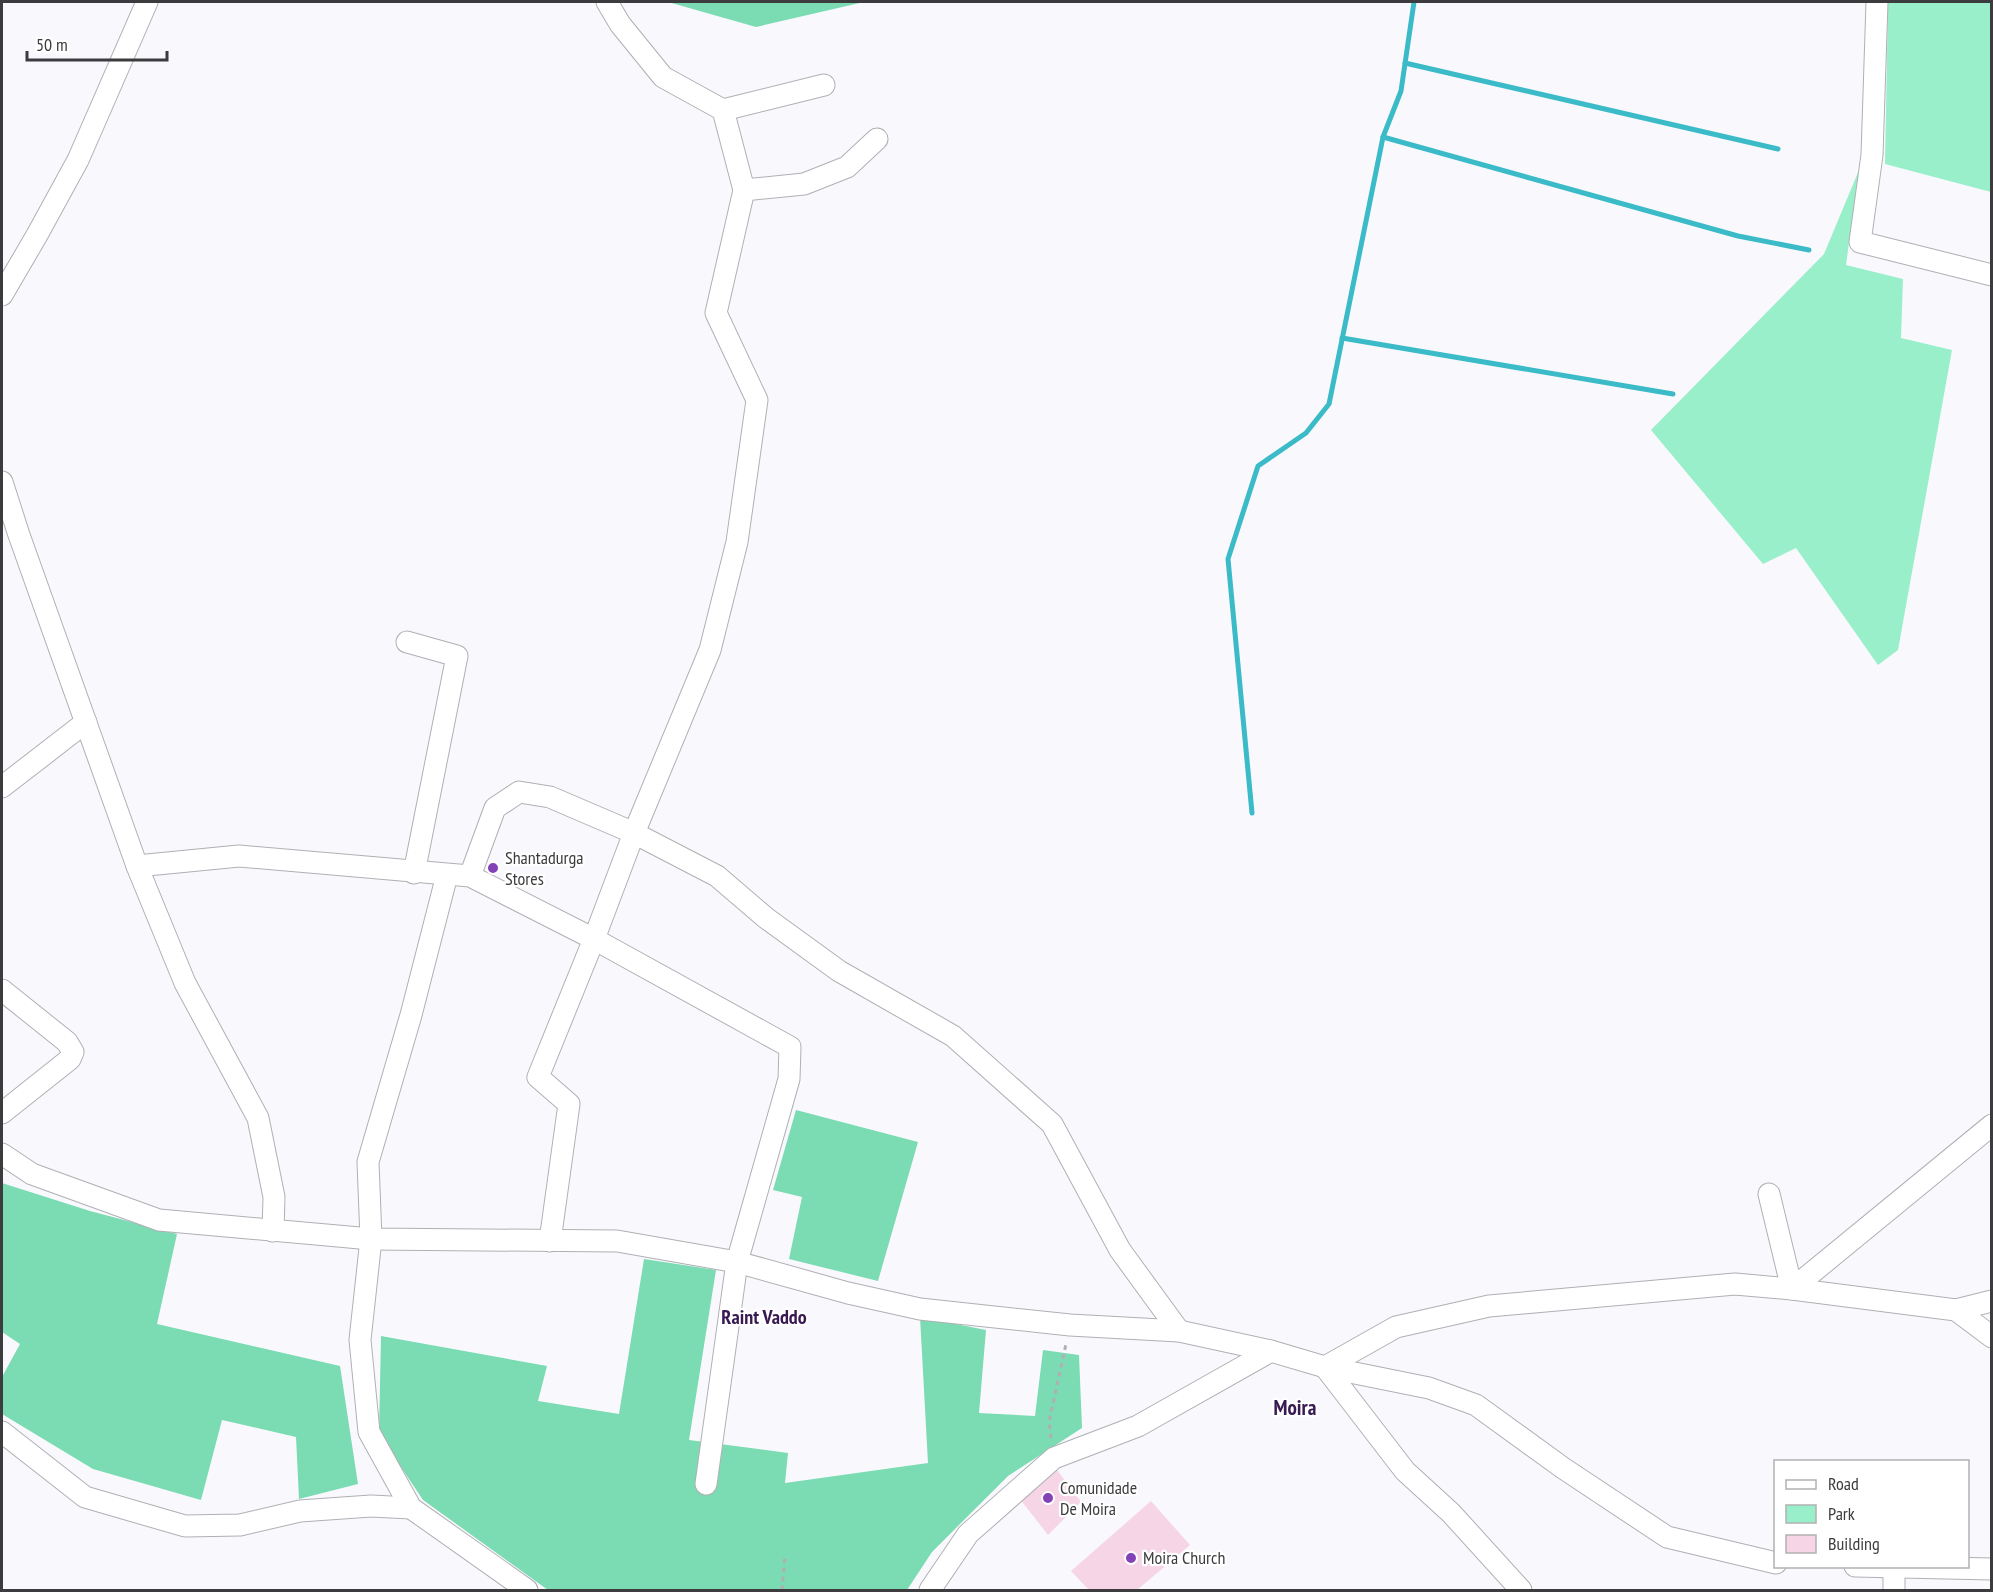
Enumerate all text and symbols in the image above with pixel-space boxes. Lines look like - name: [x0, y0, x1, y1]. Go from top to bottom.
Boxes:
- scale bar: [27, 24, 166, 62]
- text: 50 m: [36, 33, 68, 56]
- place label: Shantadurga Stores: [505, 846, 583, 890]
- marker: Shantadurga Stores: [486, 861, 500, 875]
- district label: Raint Vaddo: [721, 1304, 807, 1330]
- district label: Moira: [1274, 1394, 1317, 1421]
- legend: [1774, 1460, 1969, 1568]
- text: Road: [1828, 1472, 1859, 1495]
- place label: Comunidade De Moira: [1060, 1476, 1137, 1520]
- marker: Comunidade De Moira: [1041, 1491, 1055, 1505]
- text: Park: [1828, 1502, 1855, 1525]
- text: Building: [1828, 1532, 1880, 1555]
- place label: Moira Church: [1143, 1546, 1225, 1569]
- marker: Moira Church: [1124, 1551, 1138, 1565]

